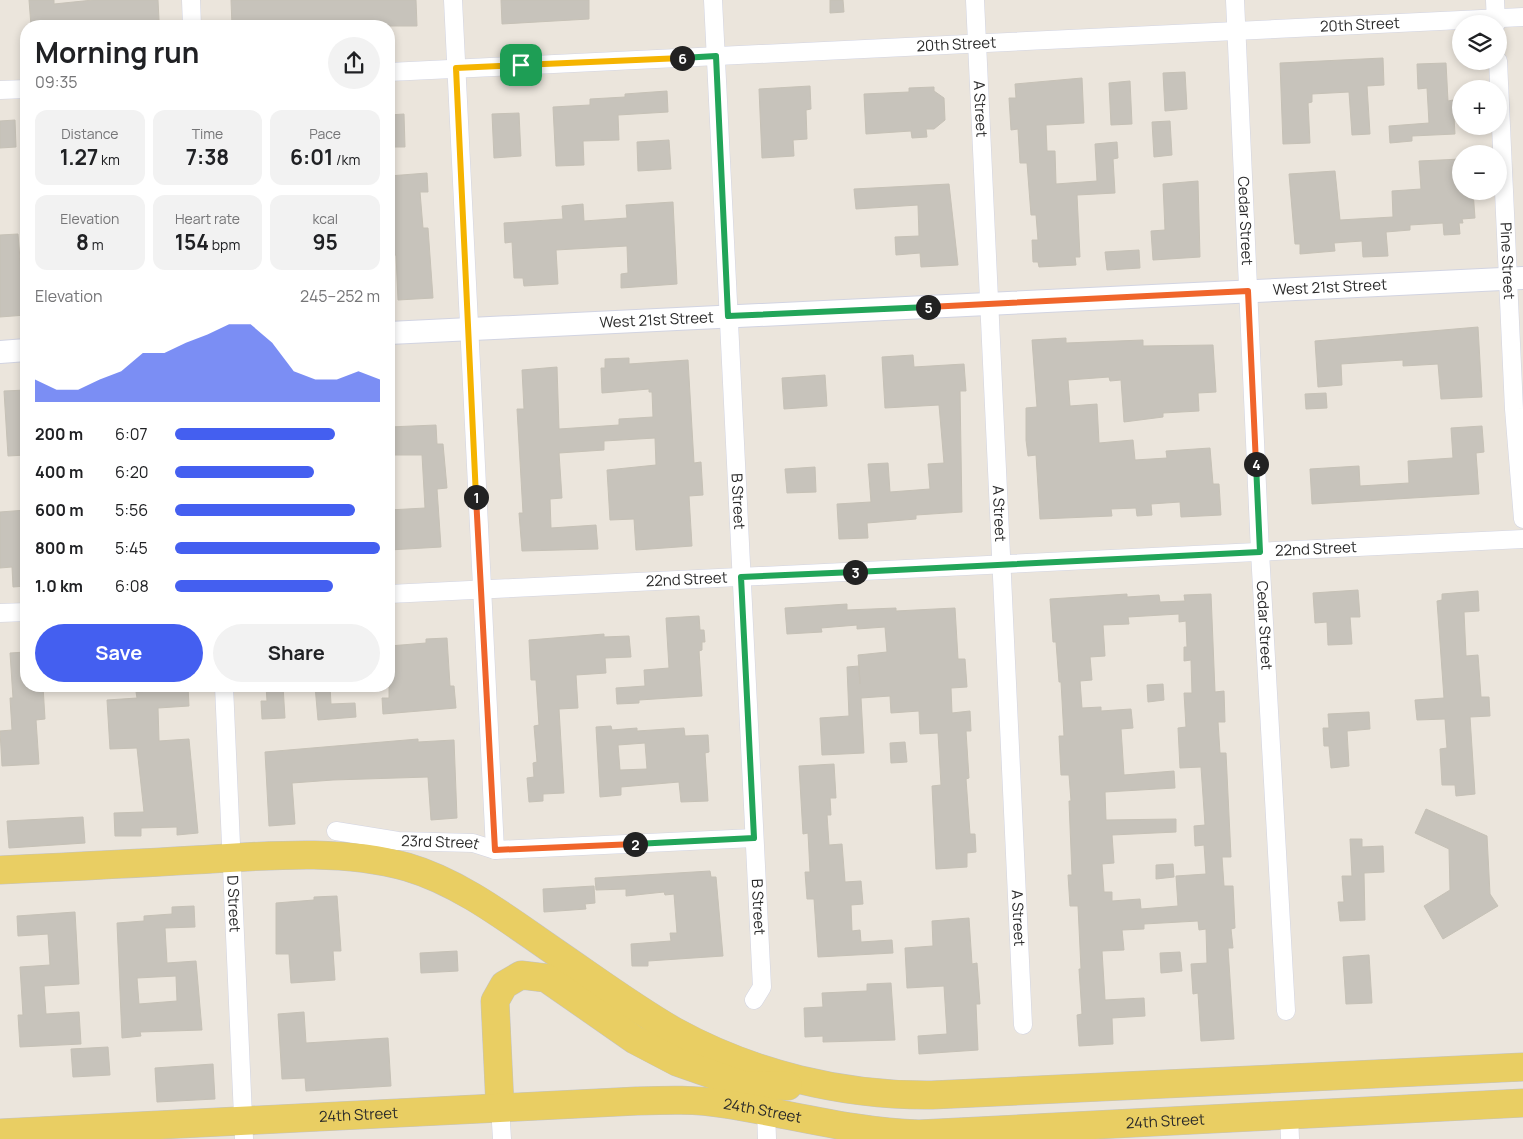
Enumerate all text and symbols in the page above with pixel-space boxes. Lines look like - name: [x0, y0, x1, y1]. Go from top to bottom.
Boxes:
- street label: 20th Street: [1319, 12, 1400, 37]
- map controls: [1452, 15, 1507, 200]
- button: layers: [1452, 15, 1507, 70]
- street label: 20th Street: [916, 32, 997, 56]
- text: Morning run: [35, 33, 199, 71]
- button: share: [328, 37, 380, 89]
- pin: [500, 44, 542, 86]
- pin: 6: [670, 46, 694, 70]
- text: 6: [678, 49, 687, 68]
- icon: arrive: [507, 51, 535, 79]
- text: 09:35: [35, 71, 78, 93]
- street label: A Street: [969, 80, 992, 138]
- button: +: [1452, 80, 1507, 135]
- text: Distance: [61, 124, 119, 143]
- text: Time: [192, 124, 223, 143]
- text: Pace: [309, 124, 341, 143]
- text: 1.27: [60, 143, 98, 171]
- text: 7:38: [186, 143, 229, 171]
- text: 6:01: [290, 143, 333, 171]
- button: −: [1452, 145, 1507, 200]
- text: km: [98, 150, 120, 169]
- text: /km: [333, 150, 360, 169]
- street label: Cedar Street: [1233, 176, 1258, 266]
- text: Elevation: [60, 209, 119, 228]
- text: Heart rate: [175, 209, 240, 228]
- text: kcal: [312, 209, 338, 228]
- street label: Pine Street: [1495, 222, 1520, 300]
- text: 8: [76, 228, 89, 256]
- text: 154: [175, 228, 209, 256]
- text: 95: [312, 228, 338, 256]
- text: m: [89, 235, 104, 254]
- text: bpm: [209, 235, 240, 254]
- street label: West 21st Street: [1272, 274, 1387, 300]
- text: Elevation: [35, 285, 103, 307]
- text: 245–252 m: [300, 285, 380, 307]
- pin: 5: [916, 294, 940, 320]
- text: 5: [924, 298, 933, 317]
- street label: West 21st Street: [599, 306, 714, 333]
- text: 200 m: [35, 423, 83, 445]
- text: 6:07: [115, 423, 148, 445]
- pin: 4: [1244, 452, 1268, 476]
- text: 4: [1252, 455, 1261, 474]
- text: 400 m: [35, 461, 83, 483]
- text: 6:20: [115, 461, 149, 483]
- street label: B Street: [727, 473, 750, 530]
- pin: 1: [464, 484, 488, 510]
- street label: A Street: [988, 485, 1011, 542]
- text: 1: [473, 488, 480, 507]
- text: 600 m: [35, 499, 84, 521]
- text: 5:56: [115, 499, 148, 521]
- street label: 22nd Street: [1274, 536, 1357, 561]
- text: 800 m: [35, 537, 83, 559]
- text: 5:45: [115, 537, 148, 559]
- pin: 3: [842, 560, 868, 584]
- text: 3: [851, 563, 860, 582]
- street label: 22nd Street: [645, 567, 728, 592]
- text: 1.0 km: [35, 575, 83, 597]
- text: 6:08: [115, 575, 149, 597]
- street label: Cedar Street: [1252, 580, 1278, 670]
- button: Save: [35, 624, 203, 682]
- button: Share: [213, 624, 380, 682]
- street label: 23rd Street: [401, 830, 482, 854]
- pin: 2: [622, 832, 648, 856]
- text: 2: [631, 835, 640, 854]
- street label: D Street: [222, 875, 246, 933]
- street label: B Street: [747, 878, 770, 936]
- street label: A Street: [1007, 889, 1030, 947]
- street label: 24th Street: [722, 1093, 803, 1128]
- street label: 24th Street: [318, 1102, 399, 1127]
- street label: 24th Street: [1125, 1108, 1205, 1133]

